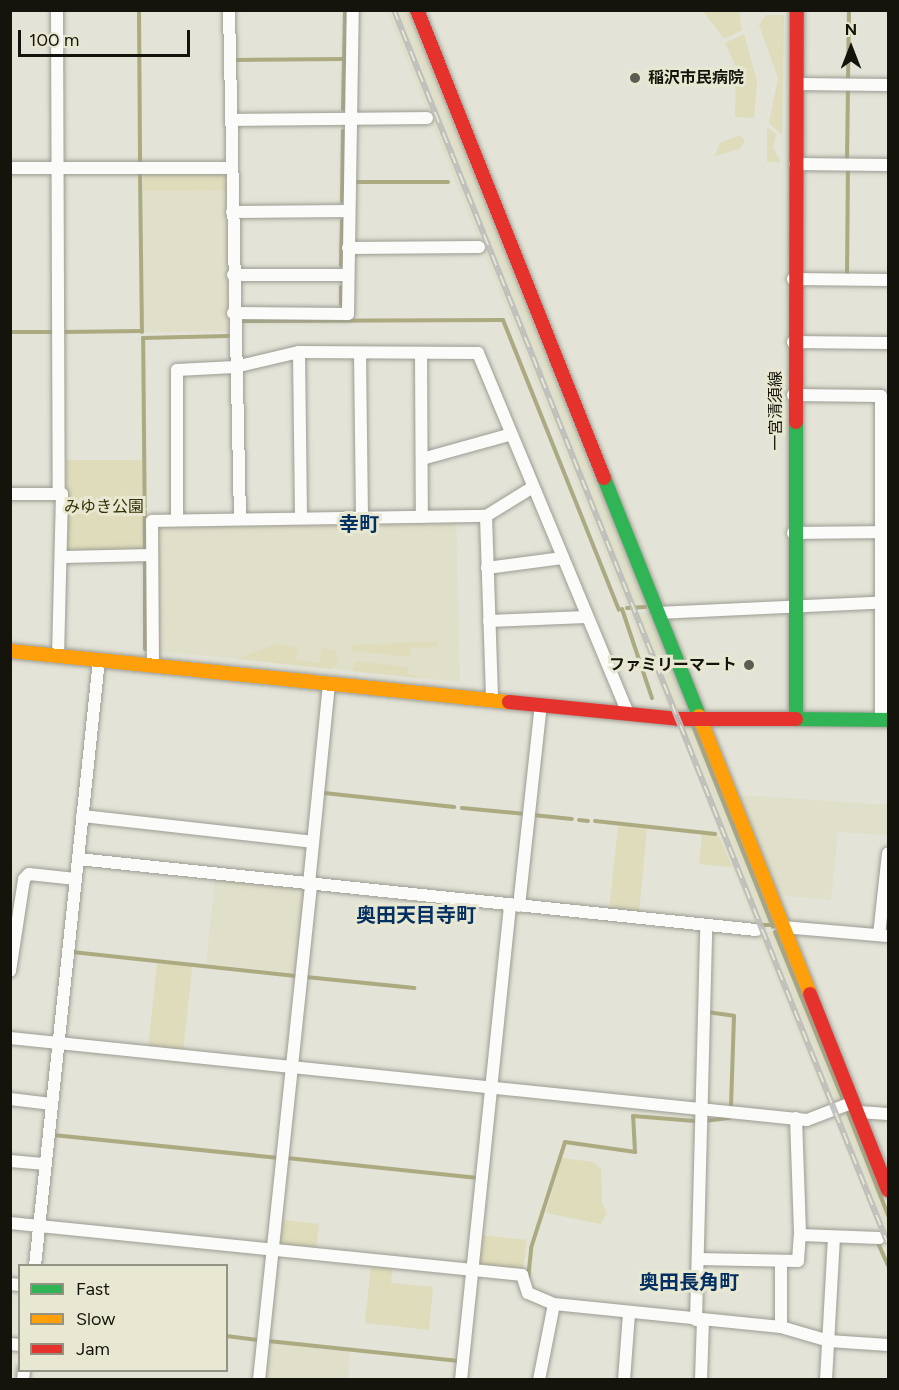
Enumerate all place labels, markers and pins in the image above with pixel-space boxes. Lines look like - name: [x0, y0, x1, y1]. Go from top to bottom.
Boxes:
- place label: 稲沢市民病院: [648, 68, 744, 88]
- marker: 稲沢市民病院: [626, 69, 644, 87]
- place label: ファミリーマート: [609, 655, 737, 675]
- marker: ファミリーマート: [742, 658, 756, 672]

